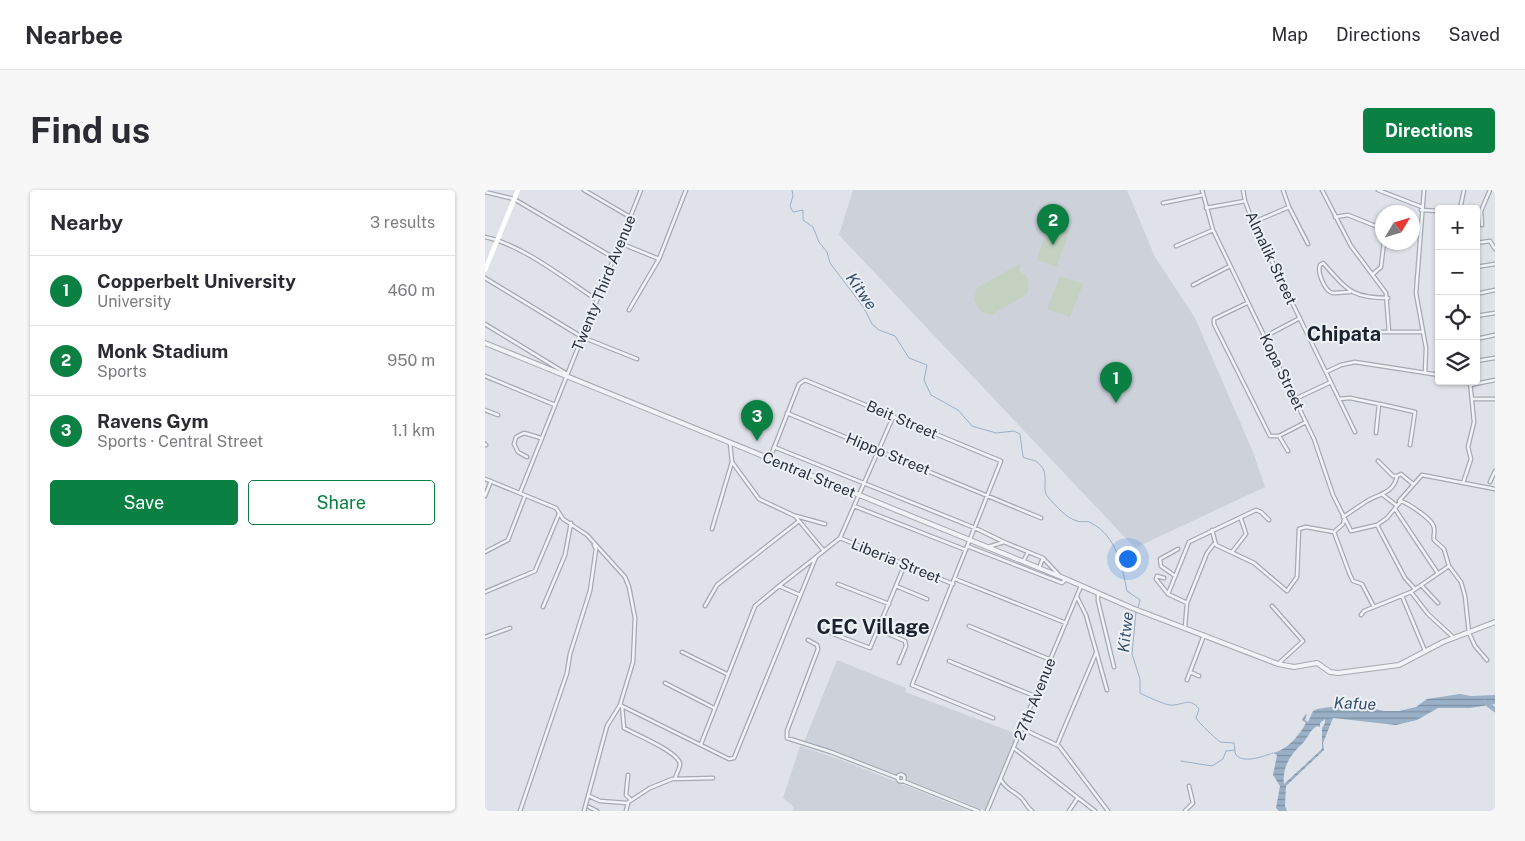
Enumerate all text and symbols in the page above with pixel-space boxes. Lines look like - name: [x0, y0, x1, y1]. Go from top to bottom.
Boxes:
- text: Nearbee: [25, 21, 123, 49]
- text: Map: [1271, 24, 1308, 45]
- text: Directions: [1336, 24, 1421, 45]
- text: Saved: [1449, 24, 1500, 45]
- button: Directions: [1363, 108, 1495, 153]
- text: Find us: [30, 110, 150, 151]
- pin: 2: [1037, 204, 1069, 245]
- north arrow: [1375, 205, 1420, 250]
- map controls: [1435, 205, 1480, 385]
- button: +: [1435, 205, 1480, 250]
- street label: Almalik Street: [1243, 209, 1300, 307]
- text: Nearby: [50, 210, 123, 235]
- street label: Twenty Third Avenue: [568, 212, 639, 353]
- text: 3 results: [370, 213, 435, 232]
- button: −: [1435, 250, 1480, 295]
- water label: Kitwe: [842, 269, 881, 314]
- text: Copperbelt University: [97, 270, 296, 292]
- text: 1: [63, 281, 69, 300]
- text: 460 m: [388, 281, 435, 300]
- text: University: [97, 292, 171, 311]
- button: locate: [1435, 295, 1480, 340]
- district label: Chipata: [1307, 322, 1381, 346]
- street label: Kopa Street: [1257, 331, 1308, 413]
- text: Monk Stadium: [97, 340, 228, 362]
- button: layers: [1435, 340, 1480, 385]
- text: 2: [61, 351, 71, 370]
- text: 950 m: [387, 351, 435, 370]
- text: Sports: [97, 362, 147, 381]
- pin: 1: [1100, 362, 1132, 403]
- street label: Beit Street: [864, 397, 940, 442]
- pin: 3: [741, 400, 773, 441]
- text: Ravens Gym: [97, 410, 208, 432]
- text: 3: [61, 421, 71, 440]
- text: 1.1 km: [392, 421, 435, 440]
- street label: Hippo Street: [844, 429, 933, 478]
- text: Sports · Central Street: [97, 432, 263, 451]
- street label: Central Street: [760, 448, 858, 501]
- button: Save: [50, 480, 238, 525]
- button: Share: [248, 480, 435, 525]
- street label: Liberia Street: [849, 535, 944, 586]
- your location: [1115, 546, 1141, 572]
- water label: Kitwe: [1114, 610, 1137, 653]
- district label: CEC Village: [817, 615, 929, 639]
- street label: 27th Avenue: [1010, 655, 1059, 743]
- water label: Kafue: [1333, 693, 1377, 714]

